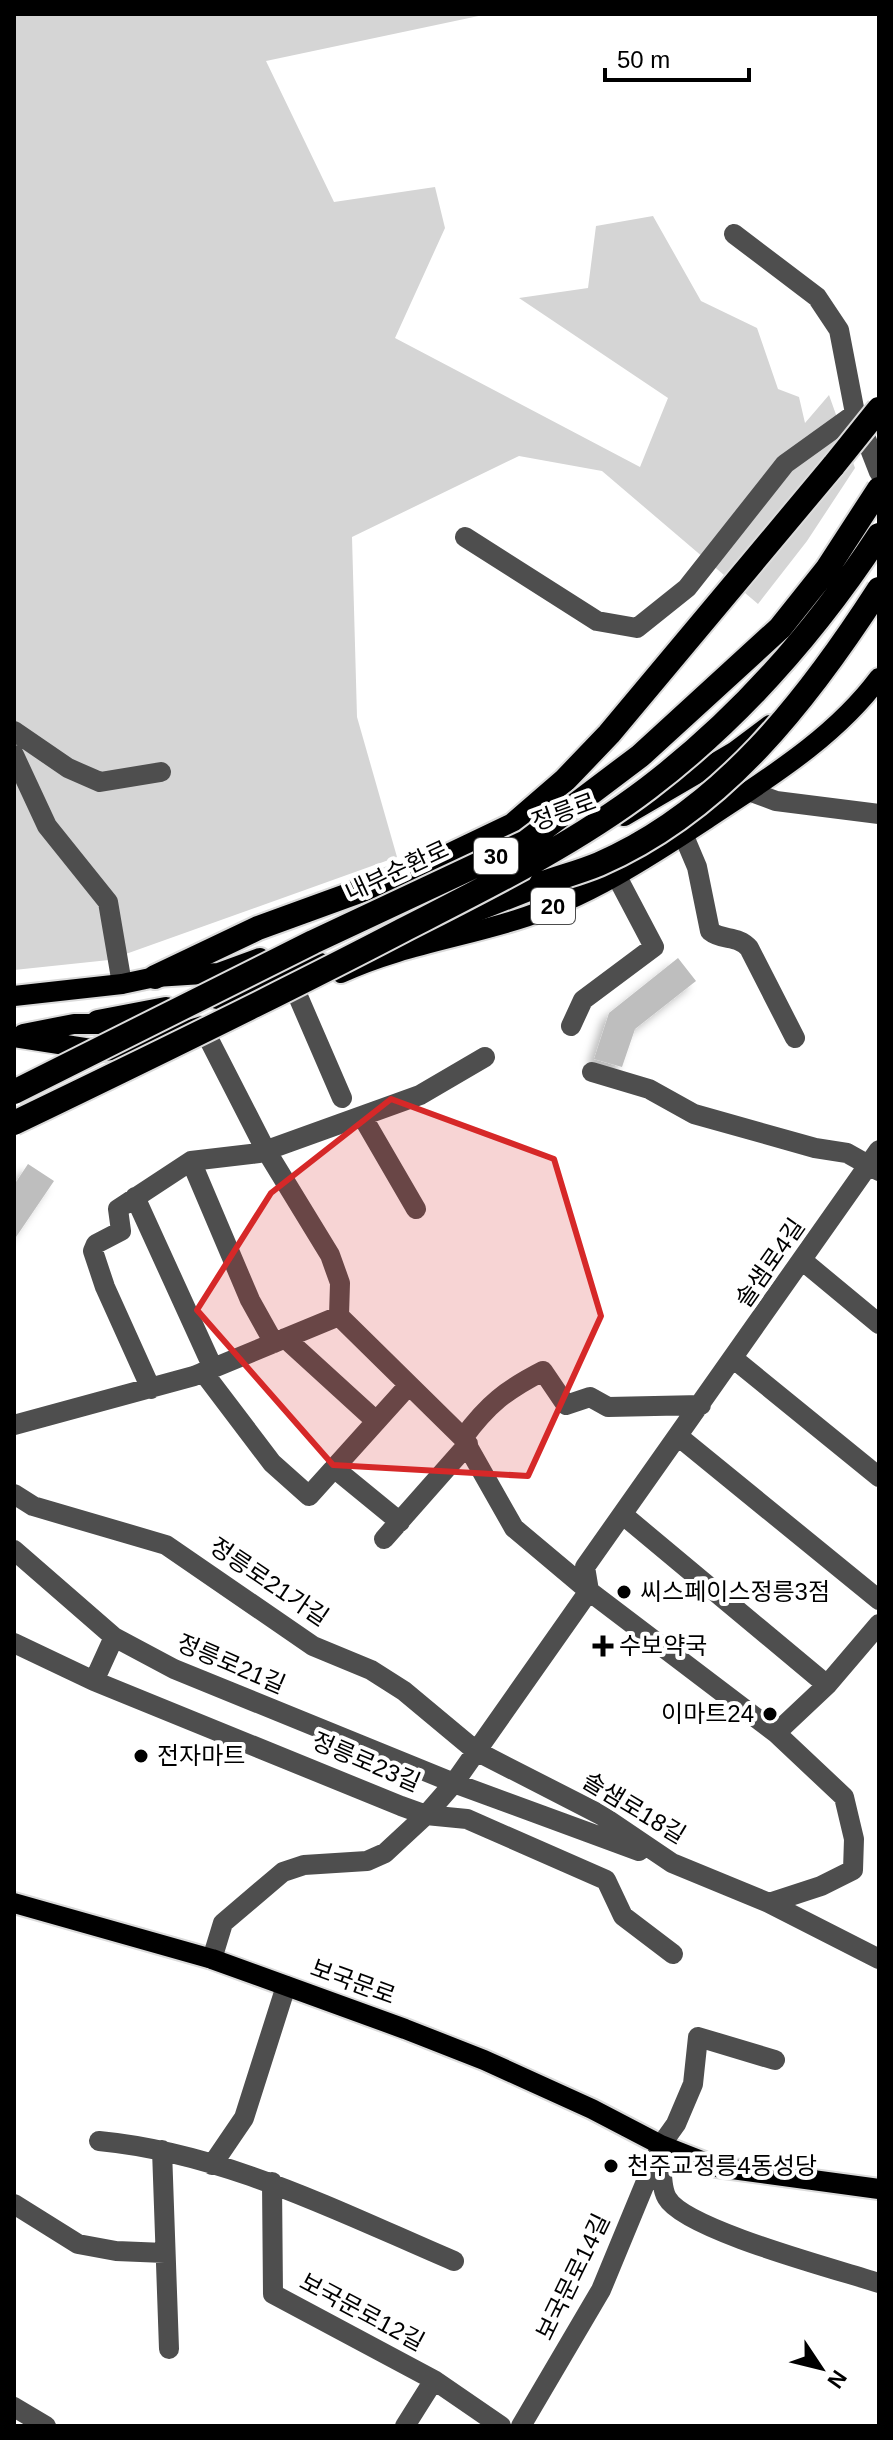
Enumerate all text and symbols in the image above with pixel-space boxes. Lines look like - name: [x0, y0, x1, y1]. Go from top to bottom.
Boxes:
- scale bar: [605, 32, 749, 82]
- text: 50 m: [617, 46, 670, 73]
- street label: 정릉로: [528, 788, 600, 836]
- street label: 내부순환로: [341, 835, 453, 906]
- road number: 30: [474, 838, 518, 874]
- road number: 20: [531, 888, 575, 924]
- street label: 솔샘로4길: [729, 1213, 810, 1312]
- street label: 정릉로21가길: [205, 1532, 334, 1631]
- place label: 씨스페이스정릉3점: [640, 1578, 830, 1605]
- marker: 씨스페이스정릉3점: [615, 1583, 633, 1601]
- street label: 정릉로21길: [173, 1629, 289, 1698]
- place label: 수보약국: [619, 1632, 707, 1659]
- marker: 수보약국: [594, 1637, 612, 1655]
- place label: 이마트24: [661, 1700, 754, 1727]
- marker: 이마트24: [761, 1705, 779, 1723]
- street label: 정릉로23길: [308, 1727, 424, 1796]
- place label: 전자마트: [157, 1742, 245, 1769]
- marker: 전자마트: [132, 1747, 150, 1765]
- street label: 솔샘로18길: [578, 1766, 691, 1849]
- street label: 보국문로: [307, 1954, 399, 2009]
- place label: 천주교정릉4동성당: [627, 2152, 817, 2179]
- marker: 천주교정릉4동성당: [602, 2157, 620, 2175]
- street label: 보국문로14길: [530, 2209, 615, 2344]
- street label: 보국문로12길: [295, 2267, 429, 2356]
- north arrow: [781, 2328, 861, 2408]
- text: N: [822, 2366, 852, 2393]

